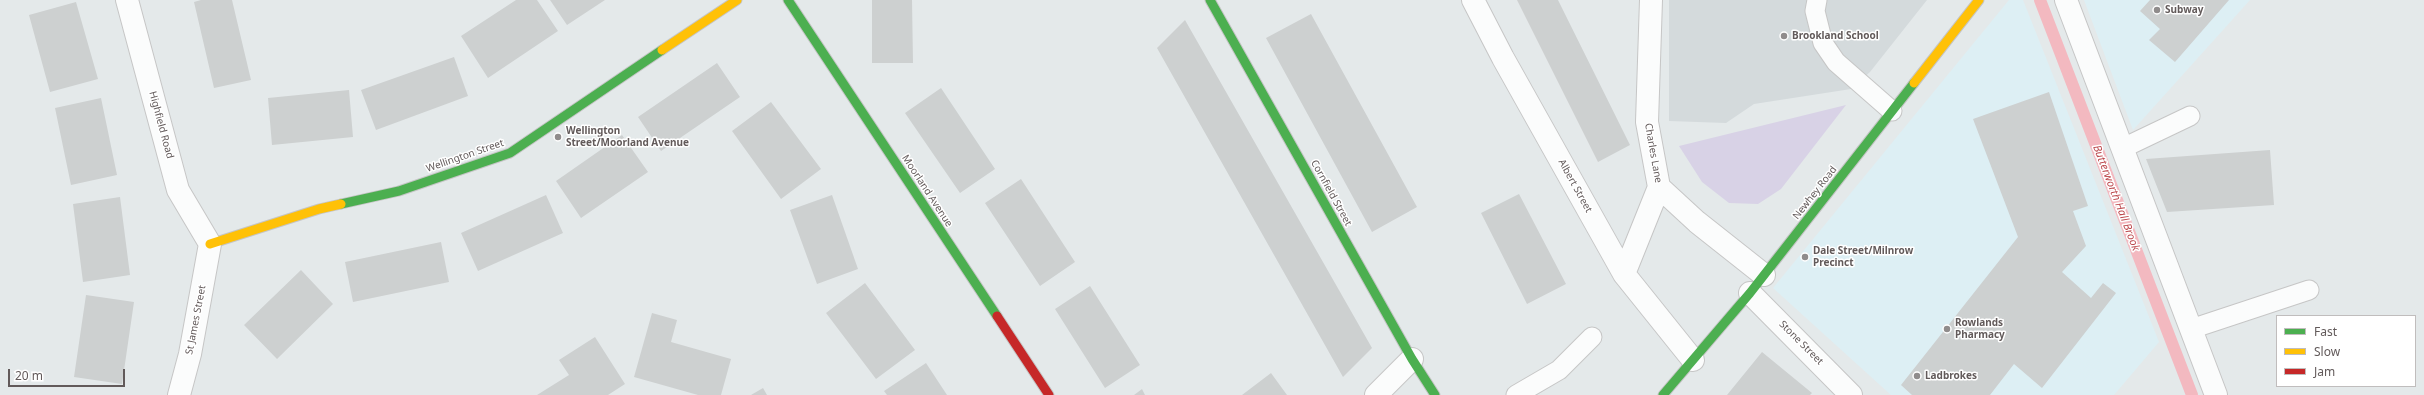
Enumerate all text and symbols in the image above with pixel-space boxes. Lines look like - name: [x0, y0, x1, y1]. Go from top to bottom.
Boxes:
- place label: Subway: [2165, 4, 2203, 16]
- marker: Subway: [2152, 5, 2162, 15]
- place label: Brookland School: [1792, 30, 1879, 42]
- marker: Brookland School: [1779, 31, 1789, 41]
- street label: Highfield Road: [146, 90, 176, 160]
- street label: Charles Lane: [1642, 122, 1664, 184]
- place label: Wellington Street/Moorland Avenue: [566, 125, 689, 148]
- marker: Wellington Street/Moorland Avenue: [553, 132, 563, 142]
- street label: Wellington Street: [425, 137, 505, 175]
- water label: Butterworth Hall Brook: [2090, 143, 2142, 253]
- street label: Moorland Avenue: [899, 153, 955, 229]
- street label: Albert Street: [1555, 157, 1595, 215]
- street label: Cornfield Street: [1308, 158, 1354, 228]
- street label: Newhey Road: [1790, 164, 1840, 222]
- place label: Dale Street/Milnrow Precinct: [1813, 245, 1913, 268]
- marker: Dale Street/Milnrow Precinct: [1800, 252, 1810, 262]
- street label: St James Street: [183, 284, 209, 356]
- legend: [2276, 315, 2416, 387]
- place label: Rowlands Pharmacy: [1955, 317, 2005, 340]
- street label: Stone Street: [1776, 318, 1826, 368]
- text: Fast: [2314, 323, 2337, 340]
- marker: Rowlands Pharmacy: [1942, 324, 1952, 334]
- text: Slow: [2314, 343, 2340, 360]
- scale bar: [10, 361, 127, 387]
- text: Jam: [2314, 363, 2335, 380]
- text: 20 m: [15, 367, 43, 384]
- place label: Ladbrokes: [1925, 370, 1977, 382]
- marker: Ladbrokes: [1912, 371, 1922, 381]

